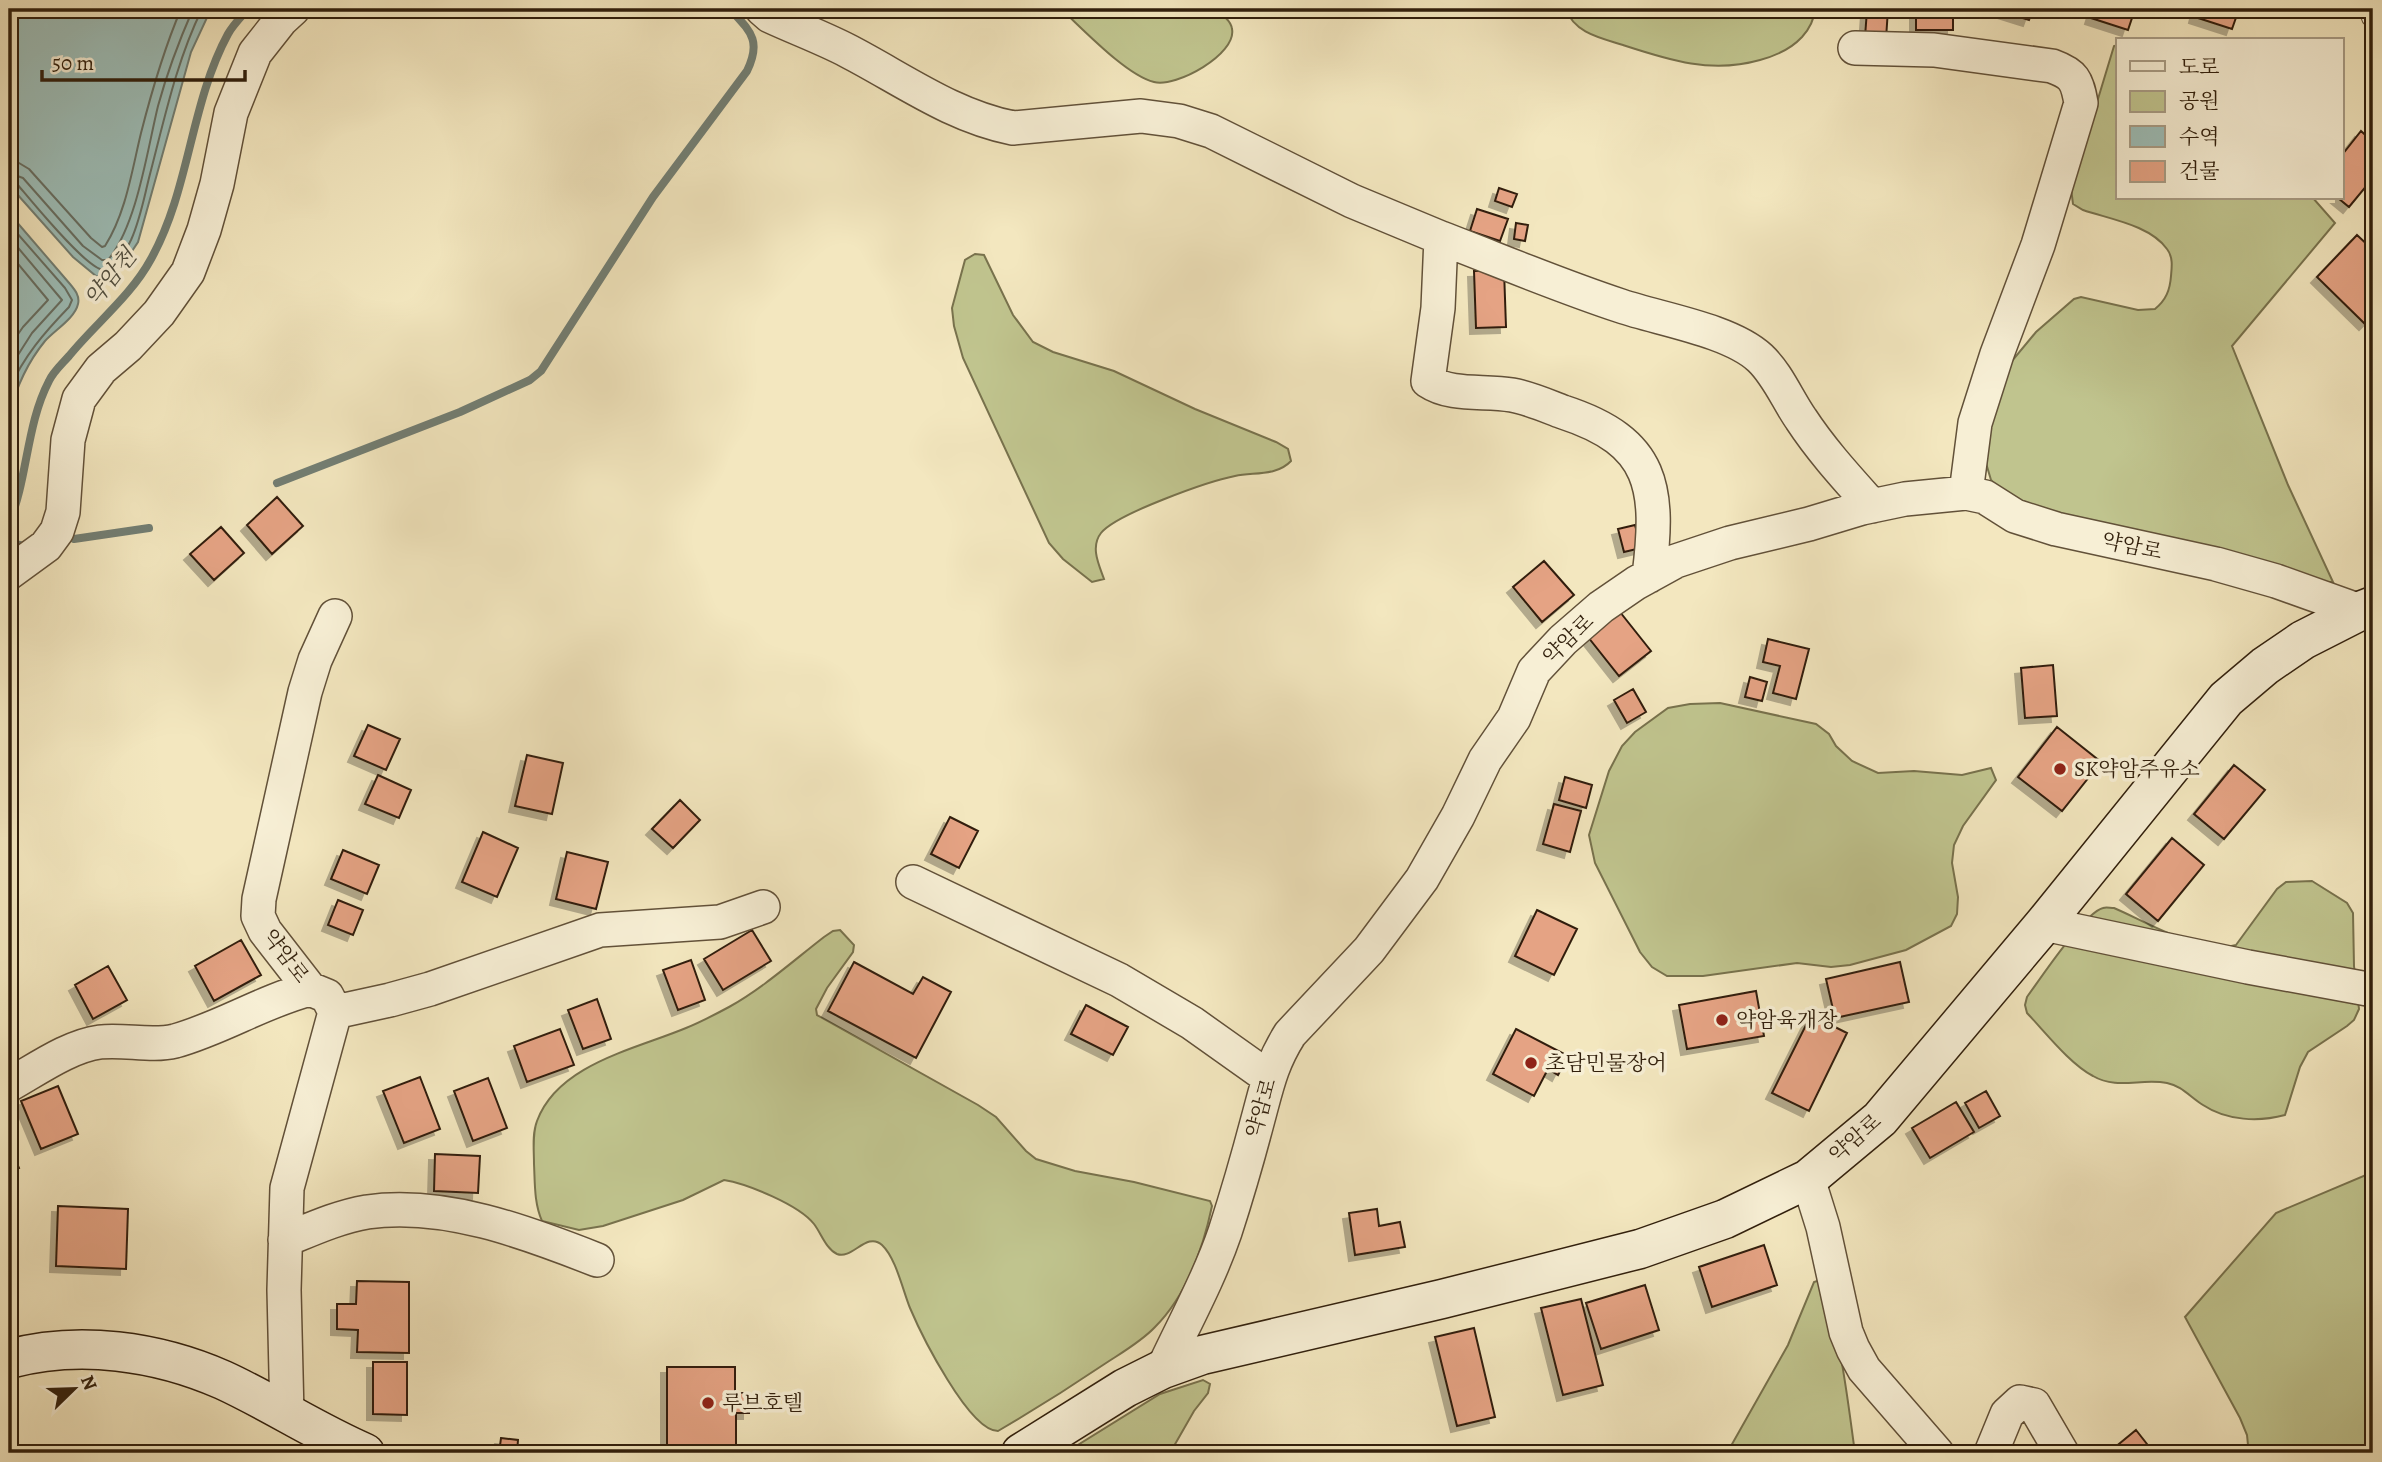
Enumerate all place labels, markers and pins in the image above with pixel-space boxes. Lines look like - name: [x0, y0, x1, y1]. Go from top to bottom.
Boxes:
- place label: SK약암주유소: [2074, 755, 2200, 783]
- marker: SK약암주유소: [2052, 761, 2068, 777]
- place label: 약암육개장: [1736, 1006, 1838, 1034]
- marker: 약암육개장: [1714, 1012, 1730, 1028]
- place label: 초담민물장어: [1545, 1049, 1667, 1077]
- marker: 초담민물장어: [1523, 1055, 1539, 1071]
- place label: 루브호텔: [722, 1389, 803, 1417]
- marker: 루브호텔: [700, 1395, 716, 1411]

